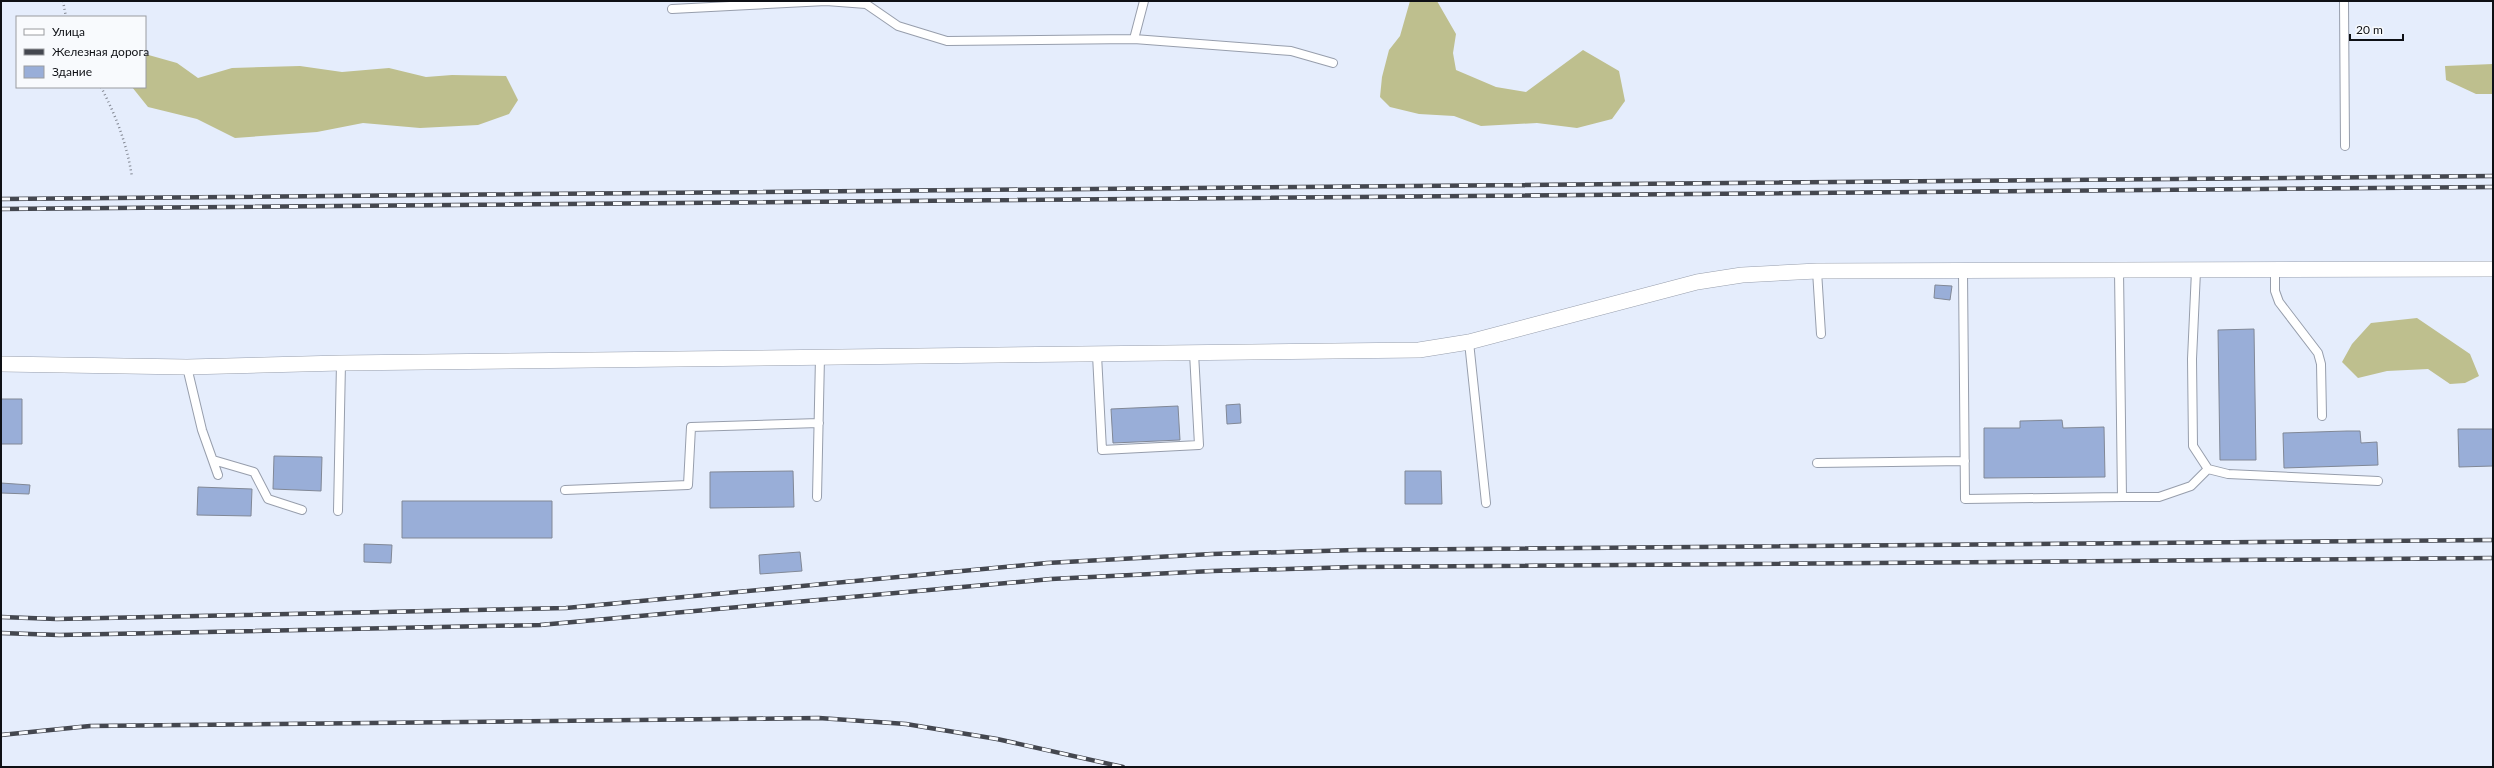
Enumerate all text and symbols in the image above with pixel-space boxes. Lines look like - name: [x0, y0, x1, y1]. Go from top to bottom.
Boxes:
- legend: [16, 16, 146, 88]
- scale bar: [2350, 16, 2403, 42]
- text: 20 m: [2356, 22, 2383, 37]
- text: Улица: [52, 24, 85, 39]
- text: Железная дорога: [52, 44, 149, 59]
- text: Здание: [52, 64, 92, 79]

